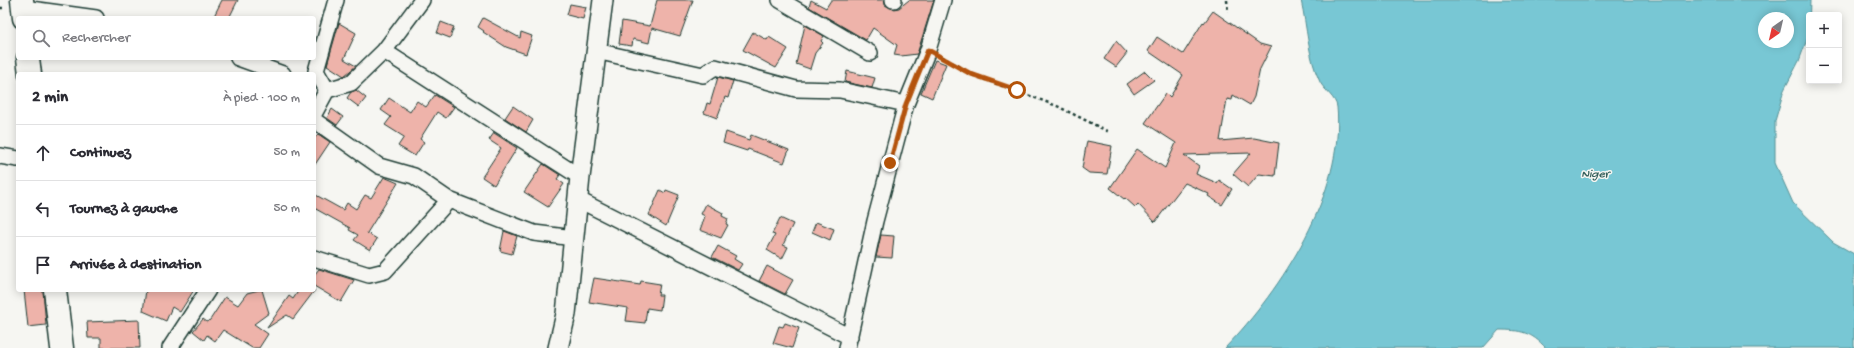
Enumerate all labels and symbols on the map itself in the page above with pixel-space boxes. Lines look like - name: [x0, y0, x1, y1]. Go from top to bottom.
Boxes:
- north arrow: [1758, 12, 1794, 48]
- route start: [1008, 81, 1026, 99]
- route end: [881, 154, 899, 172]
- water label: Niger: [1581, 168, 1612, 182]

